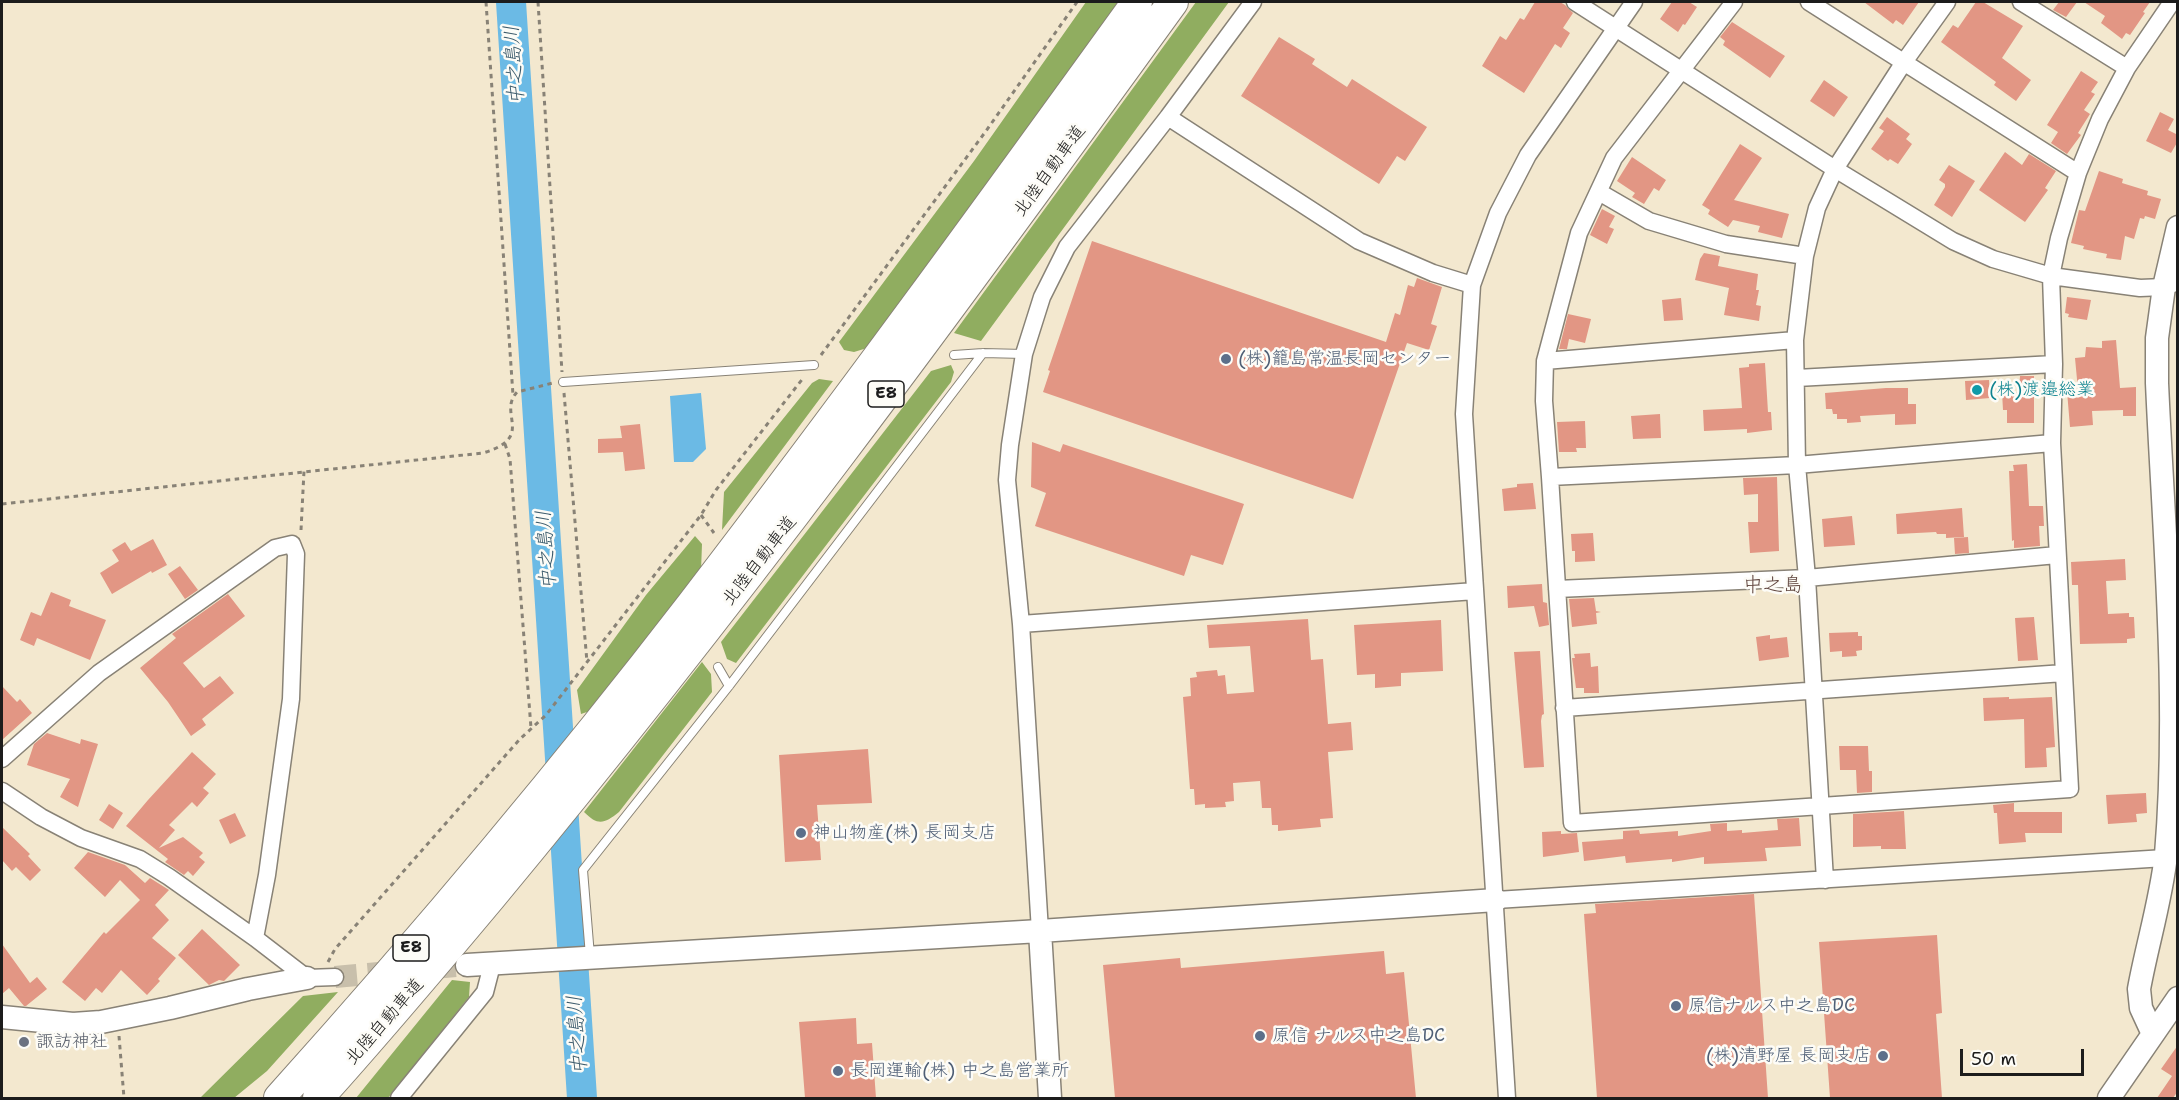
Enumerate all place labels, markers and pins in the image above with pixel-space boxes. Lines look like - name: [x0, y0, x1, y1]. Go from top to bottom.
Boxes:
- place label: (株)籠島常温長岡センター: [1238, 348, 1451, 370]
- marker: (株)籠島常温長岡センター: [1219, 352, 1233, 366]
- place label: (株)渡邉総業: [1989, 379, 2094, 401]
- marker: (株)渡邉総業: [1970, 383, 1984, 397]
- place label: 神山物産(株) 長岡支店: [813, 822, 996, 844]
- marker: 神山物産(株) 長岡支店: [794, 826, 808, 840]
- place label: 原信ナルス中之島DC: [1688, 995, 1855, 1017]
- marker: 原信ナルス中之島DC: [1669, 999, 1683, 1013]
- place label: 原信 ナルス中之島DC: [1272, 1025, 1445, 1047]
- marker: 原信 ナルス中之島DC: [1253, 1029, 1267, 1043]
- place label: 諏訪神社: [36, 1031, 108, 1053]
- marker: 諏訪神社: [17, 1035, 31, 1049]
- place label: (株)清野屋 長岡支店: [1706, 1045, 1871, 1067]
- marker: (株)清野屋 長岡支店: [1876, 1049, 1890, 1063]
- place label: 長岡運輸(株) 中之島営業所: [850, 1060, 1069, 1082]
- marker: 長岡運輸(株) 中之島営業所: [831, 1064, 845, 1078]

